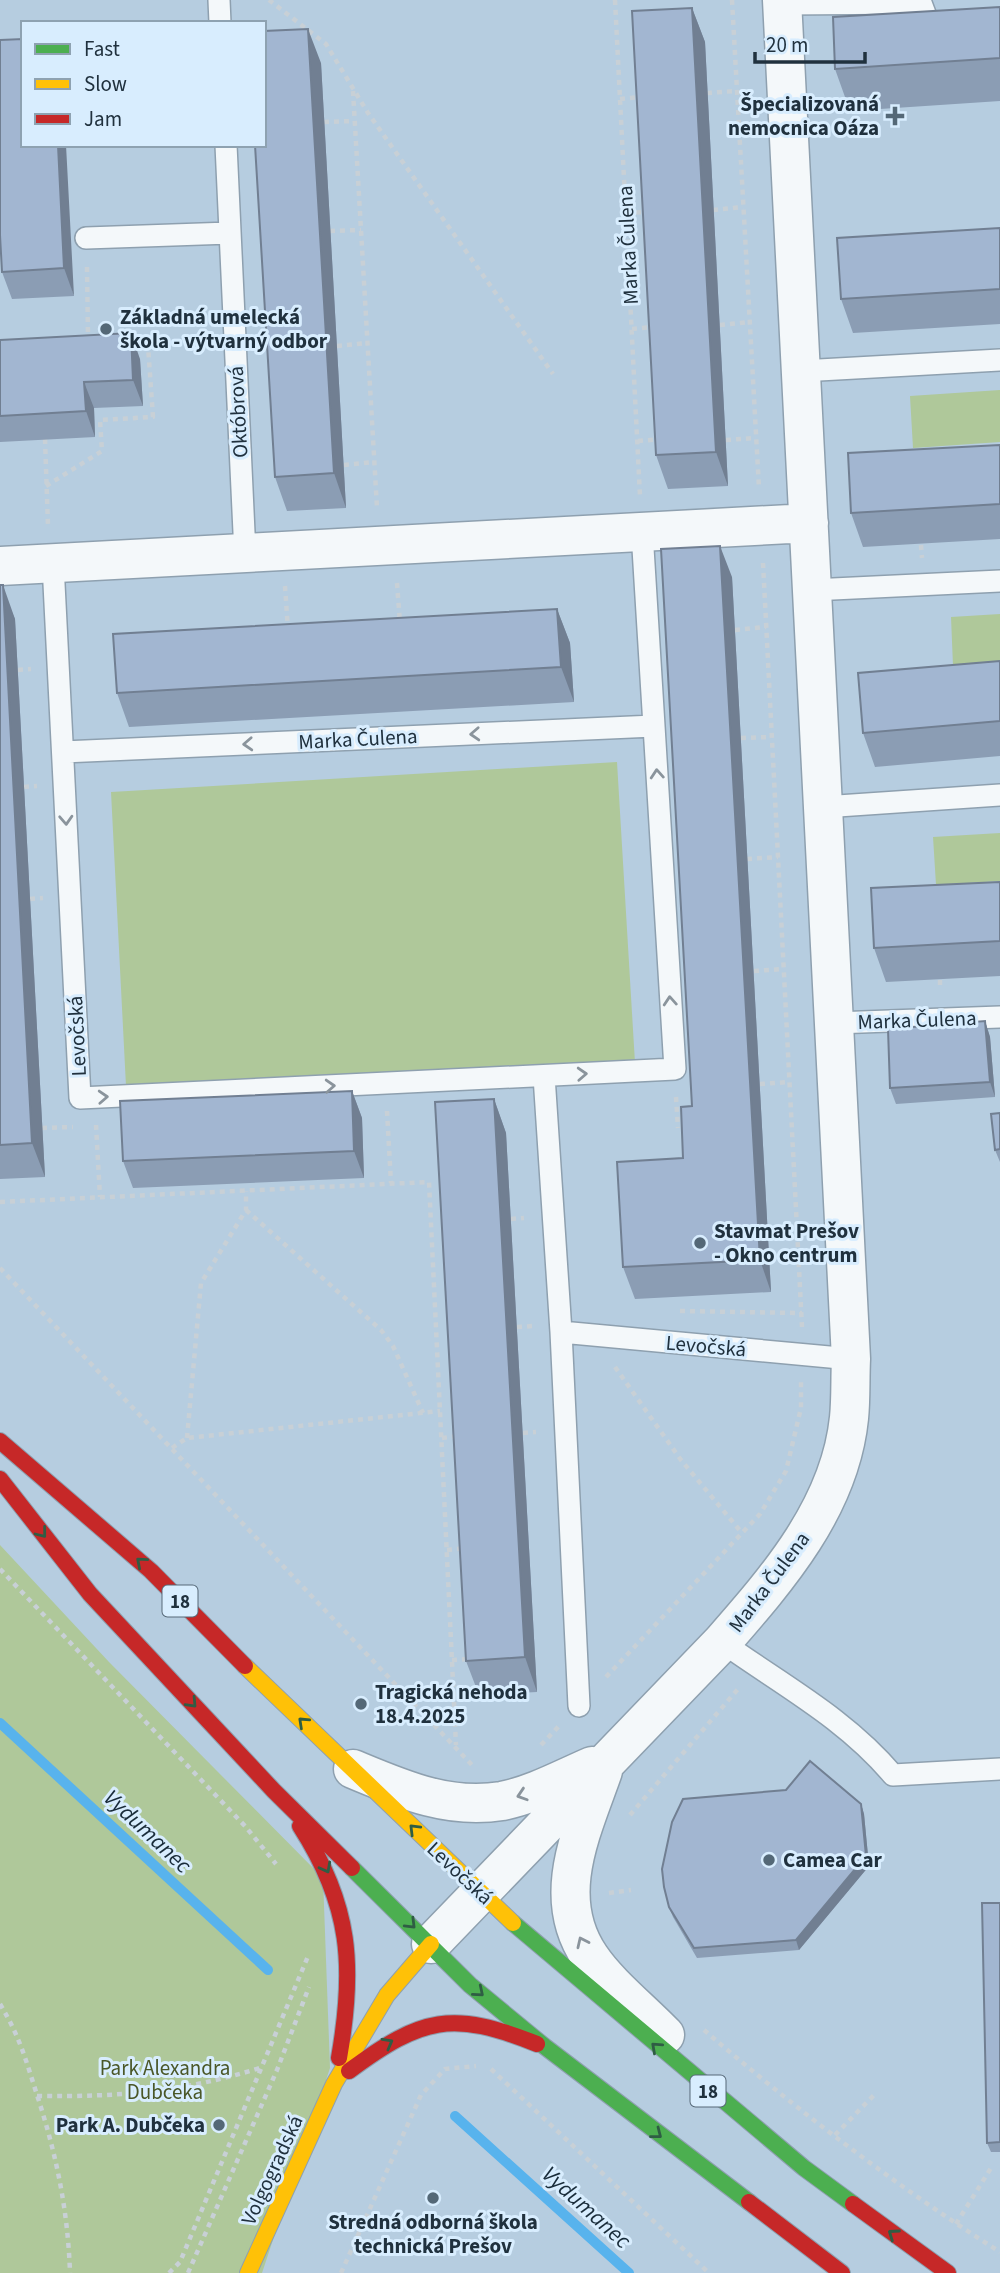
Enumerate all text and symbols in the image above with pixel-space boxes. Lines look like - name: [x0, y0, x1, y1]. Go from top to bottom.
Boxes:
- legend: [21, 21, 266, 147]
- scale bar: [755, 21, 865, 65]
- text: 20 m: [766, 30, 808, 60]
- text: Fast: [84, 34, 120, 64]
- text: Slow: [84, 69, 127, 99]
- place label: Špecializovaná nemocnica Oáza: [728, 89, 879, 143]
- text: Jam: [84, 104, 122, 134]
- marker: Špecializovaná nemocnica Oáza: [885, 106, 905, 126]
- street label: Marka Čulena: [610, 185, 646, 305]
- place label: Základná umelecká škola - výtvarný odbor: [120, 302, 328, 356]
- marker: Základná umelecká škola - výtvarný odbor: [98, 321, 114, 337]
- street label: Októbrová: [221, 365, 255, 459]
- street label: Marka Čulena: [298, 721, 418, 757]
- one-way arrow: [469, 726, 480, 741]
- one-way arrow: [242, 736, 253, 751]
- one-way arrow: [650, 768, 665, 779]
- one-way arrow: [59, 815, 74, 826]
- street label: Levočská: [60, 995, 94, 1077]
- one-way arrow: [663, 995, 678, 1006]
- street label: Marka Čulena: [857, 1003, 977, 1037]
- one-way arrow: [576, 1066, 587, 1081]
- one-way arrow: [325, 1078, 336, 1093]
- one-way arrow: [97, 1089, 108, 1104]
- place label: Stavmat Prešov - Okno centrum: [714, 1216, 859, 1270]
- marker: Stavmat Prešov - Okno centrum: [692, 1235, 708, 1251]
- street label: Levočská: [664, 1328, 748, 1364]
- one-way arrow: [34, 1524, 46, 1537]
- street label: Marka Čulena: [721, 1525, 817, 1639]
- one-way arrow: [136, 1558, 149, 1570]
- road number: 18: [162, 1586, 198, 1616]
- place label: Tragická nehoda 18.4.2025: [375, 1677, 528, 1731]
- one-way arrow: [184, 1695, 197, 1708]
- marker: Tragická nehoda 18.4.2025: [353, 1696, 369, 1712]
- one-way arrow: [298, 1718, 311, 1730]
- water label: Vydumanec: [96, 1782, 199, 1881]
- one-way arrow: [516, 1786, 528, 1801]
- one-way arrow: [410, 1825, 422, 1837]
- street label: Levočská: [420, 1834, 500, 1912]
- place label: Camea Car: [783, 1845, 882, 1875]
- marker: Camea Car: [761, 1852, 777, 1868]
- one-way arrow: [317, 1861, 331, 1873]
- one-way arrow: [402, 1916, 415, 1929]
- one-way arrow: [576, 1937, 590, 1949]
- one-way arrow: [471, 1984, 484, 1996]
- one-way arrow: [381, 2038, 394, 2051]
- one-way arrow: [652, 2043, 665, 2056]
- park label: Park Alexandra Dubčeka: [100, 2053, 230, 2107]
- road number: 18: [690, 2076, 726, 2106]
- place label: Park A. Dubčeka: [56, 2110, 205, 2140]
- street label: Volgogradská: [233, 2110, 311, 2230]
- marker: Park A. Dubčeka: [211, 2117, 227, 2133]
- one-way arrow: [649, 2126, 662, 2139]
- water label: Vydumanec: [535, 2158, 638, 2256]
- marker: Stredná odborná škola technická Prešov: [425, 2190, 441, 2206]
- place label: Stredná odborná škola technická Prešov: [328, 2207, 538, 2261]
- one-way arrow: [888, 2230, 901, 2242]

